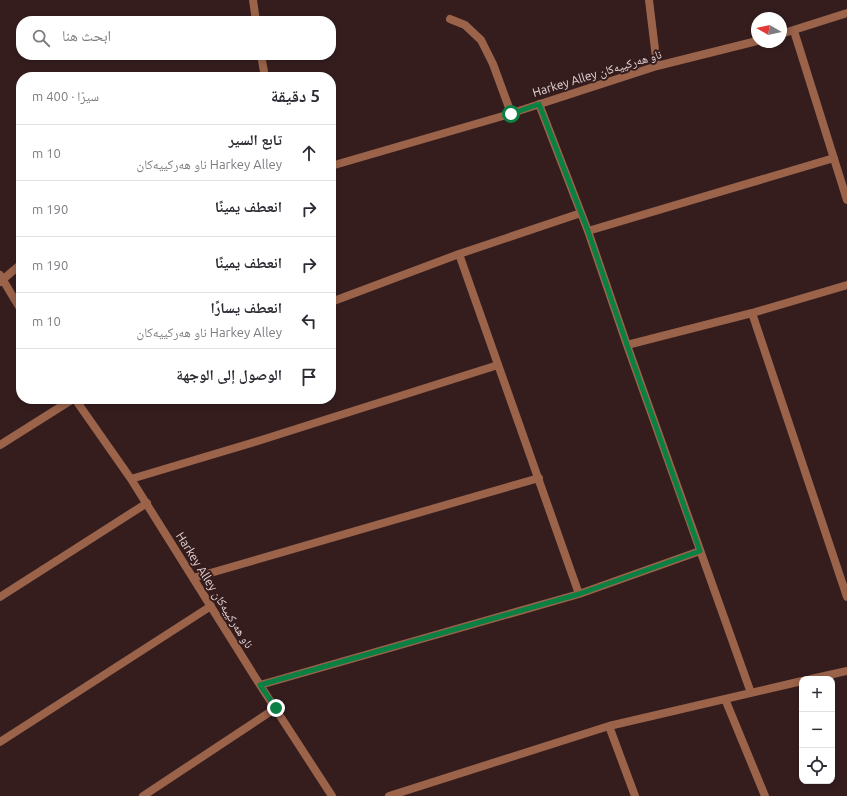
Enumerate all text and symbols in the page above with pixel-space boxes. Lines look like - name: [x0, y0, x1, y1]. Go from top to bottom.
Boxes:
- north arrow: [751, 12, 787, 48]
- search box: [16, 16, 336, 60]
- icon: search: [30, 27, 52, 49]
- text: ابحث هنا: [62, 27, 111, 44]
- street label: Harkey Alley ناو هەركييەكان: [531, 47, 663, 100]
- text: 5 دقيقة: [271, 86, 320, 105]
- text: سيرًا · 400 m: [32, 89, 99, 103]
- route start: [502, 105, 520, 123]
- text: تابع السير: [228, 131, 282, 148]
- icon: ahead: [298, 142, 320, 164]
- text: 10 m: [32, 146, 61, 160]
- text: Harkey Alley ناو هەركييەكان: [137, 157, 282, 171]
- text: انعطف يمينًا: [215, 198, 282, 215]
- icon: right: [298, 198, 320, 220]
- text: 190 m: [32, 202, 68, 216]
- text: انعطف يمينًا: [215, 254, 282, 271]
- icon: right: [298, 254, 320, 276]
- text: 190 m: [32, 258, 68, 272]
- text: انعطف يسارًا: [210, 299, 282, 316]
- icon: left: [298, 310, 320, 332]
- text: 10 m: [32, 314, 61, 328]
- text: Harkey Alley ناو هەركييەكان: [137, 325, 282, 339]
- text: الوصول إلى الوجهة: [176, 366, 282, 383]
- icon: arrive: [298, 366, 320, 388]
- street label: Harkey Alley ناو هەركييەكان: [173, 530, 256, 651]
- map controls: [799, 676, 835, 784]
- button: +: [799, 676, 835, 712]
- route end: [267, 699, 285, 717]
- button: −: [799, 712, 835, 748]
- button: locate: [799, 748, 835, 784]

